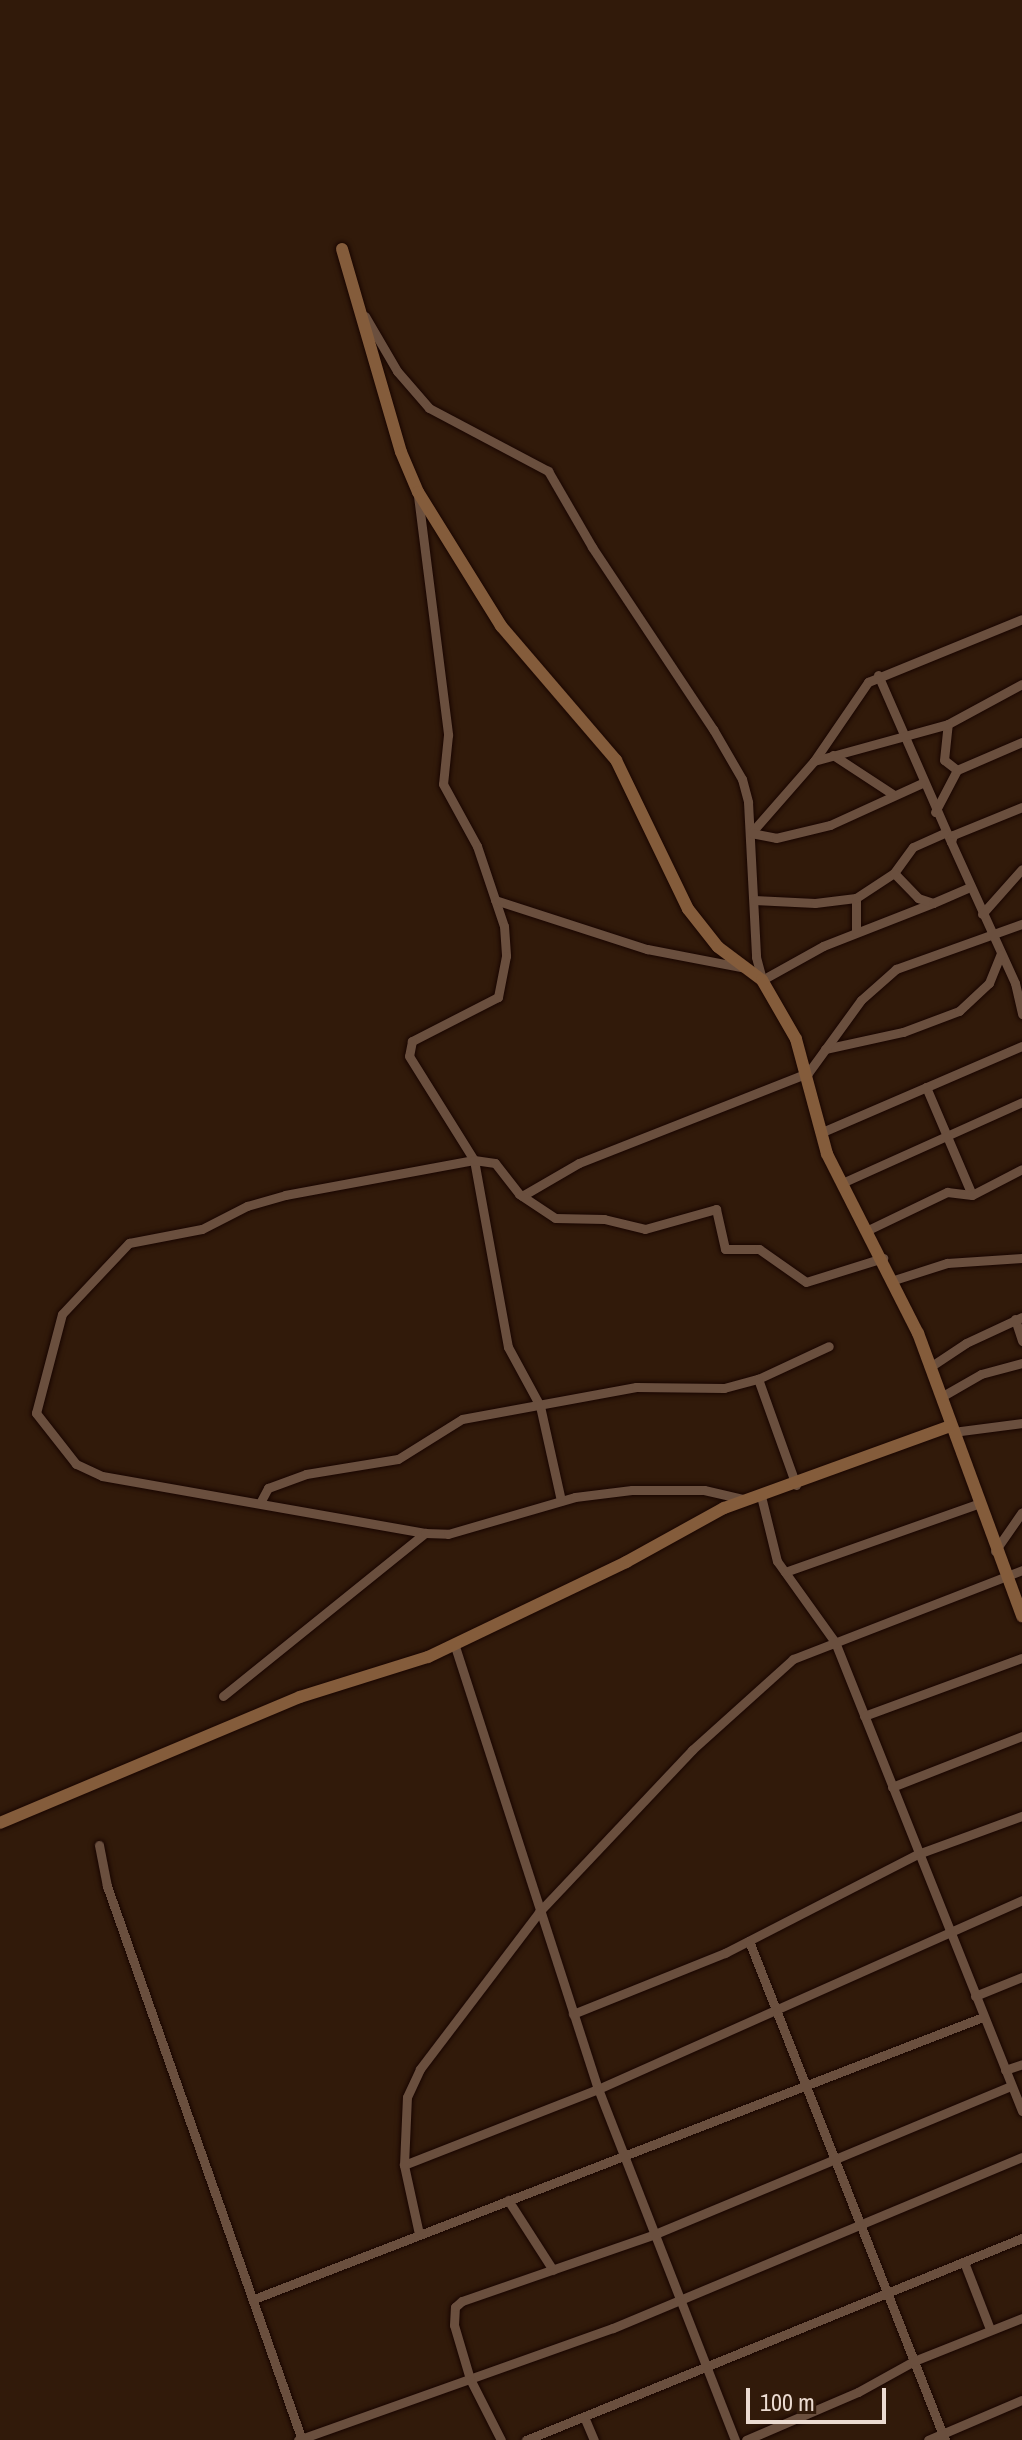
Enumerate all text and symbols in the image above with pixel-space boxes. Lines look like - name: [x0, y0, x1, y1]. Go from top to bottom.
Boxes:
- scale bar: [750, 2372, 890, 2422]
- text: 100 m: [760, 2386, 815, 2418]

